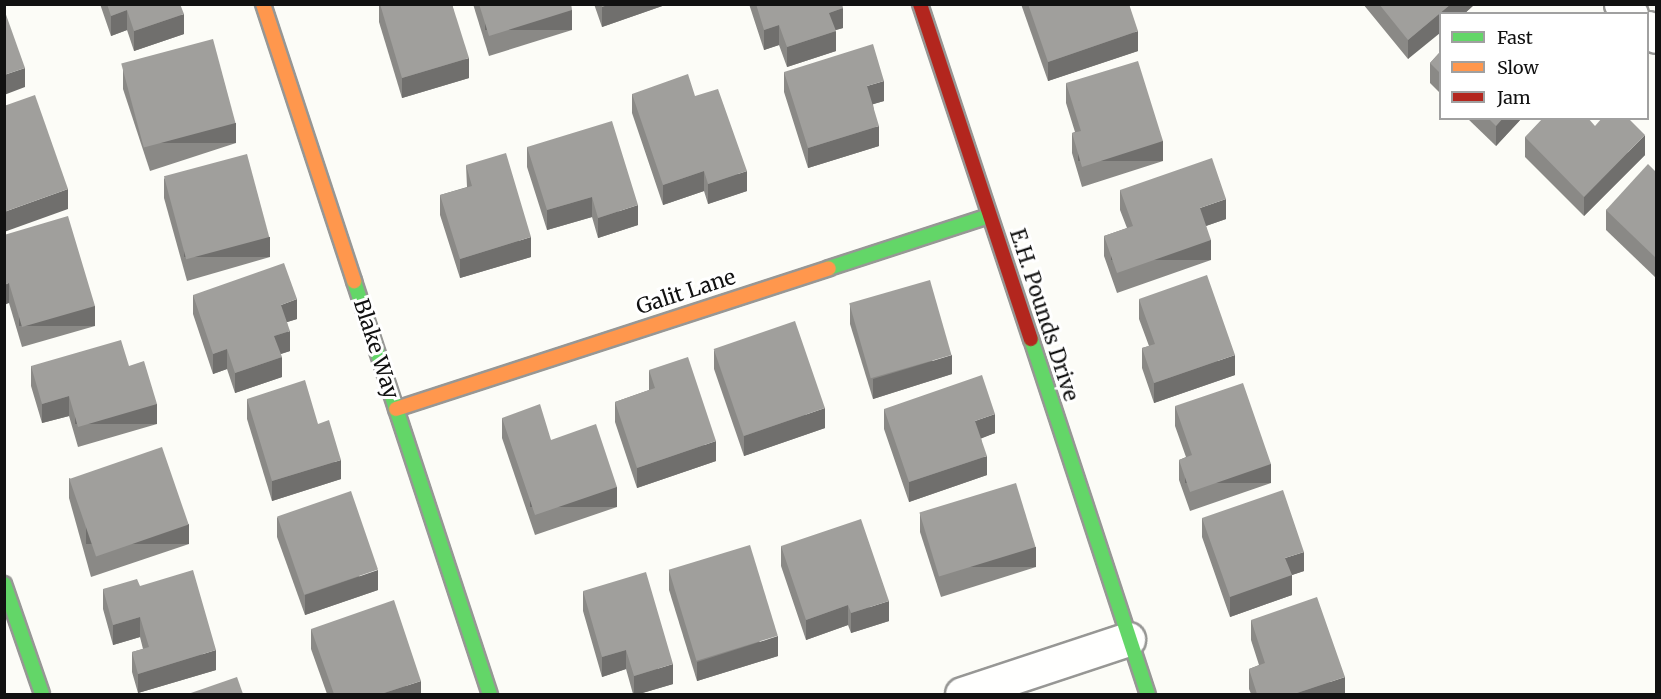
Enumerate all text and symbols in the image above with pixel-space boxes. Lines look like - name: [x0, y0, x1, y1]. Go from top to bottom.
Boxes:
- legend: [1439, 12, 1649, 120]
- text: Fast: [1497, 26, 1533, 49]
- text: Slow: [1497, 56, 1539, 79]
- text: Jam: [1497, 86, 1531, 109]
- street label: E.H. Pounds Drive: [1004, 226, 1084, 404]
- street label: Galit Lane: [633, 264, 739, 320]
- street label: Blake Way: [348, 296, 404, 402]

